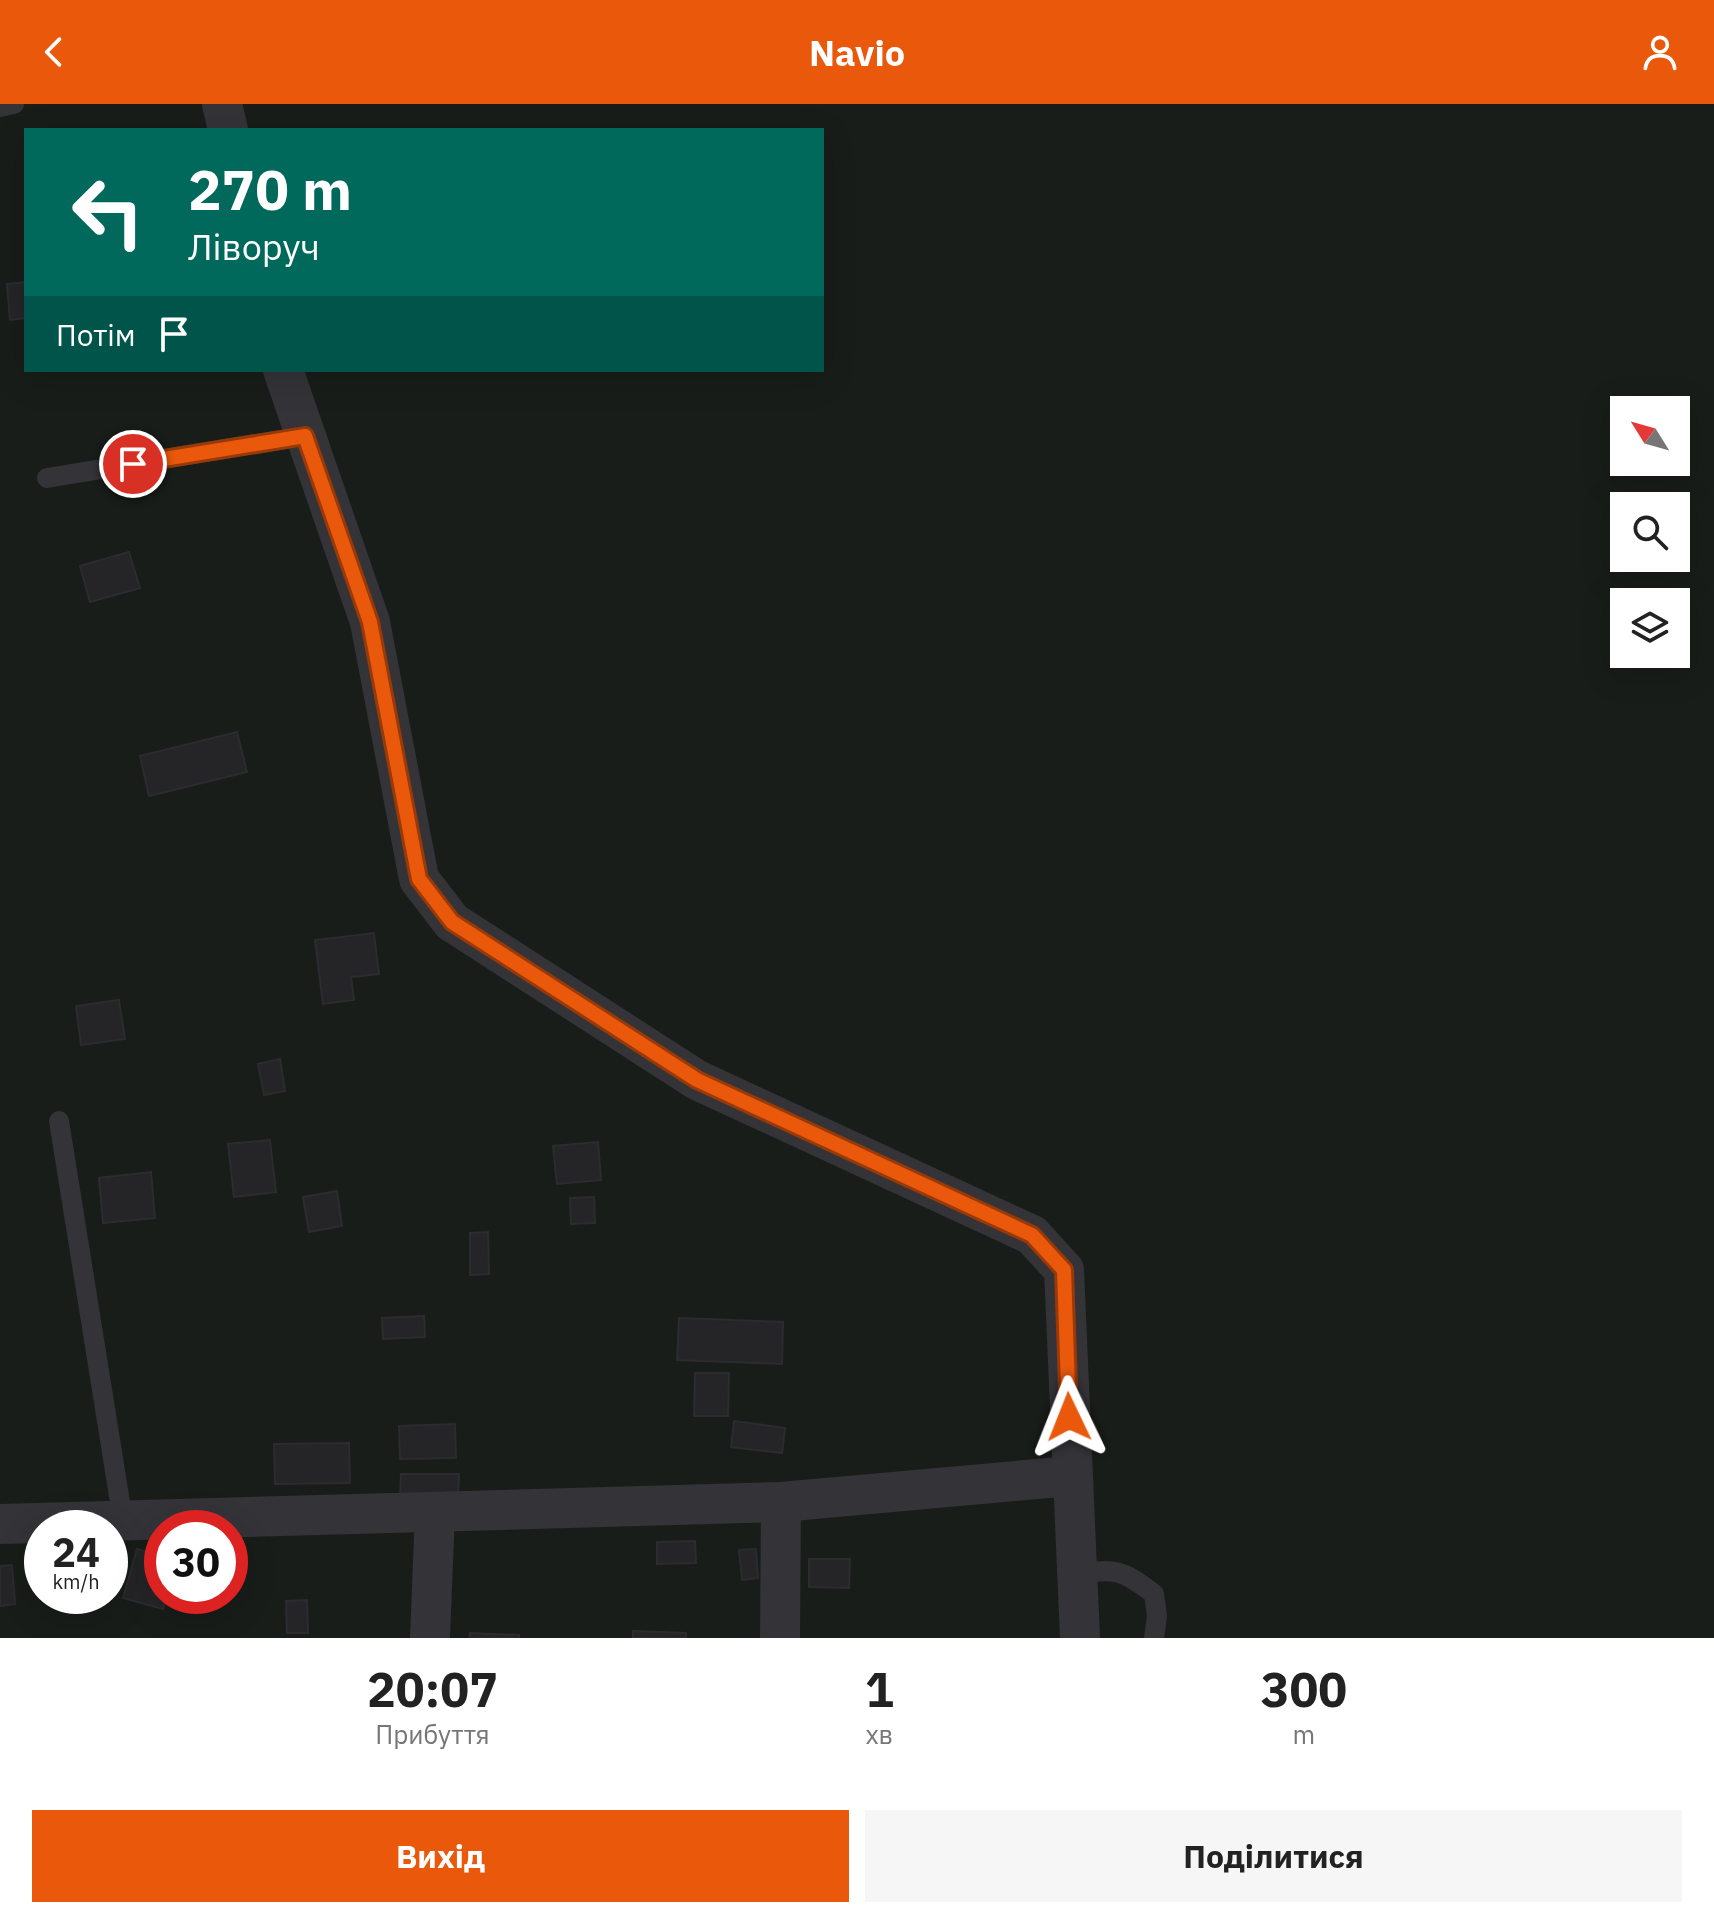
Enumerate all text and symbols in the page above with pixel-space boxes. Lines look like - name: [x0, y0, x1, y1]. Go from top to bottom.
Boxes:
- text: Navio: [809, 29, 905, 76]
- icon: back: [32, 30, 76, 74]
- icon: person: [1638, 30, 1682, 74]
- text: 270 m: [188, 153, 352, 225]
- icon: left: [56, 160, 160, 264]
- text: Ліворуч: [188, 223, 320, 270]
- icon: arrive: [152, 312, 196, 356]
- text: Потім: [56, 315, 136, 354]
- north arrow: [1610, 396, 1690, 476]
- map controls: [1610, 396, 1690, 668]
- pin: [99, 430, 167, 498]
- icon: arrive: [111, 442, 155, 486]
- button: search: [1610, 492, 1690, 572]
- button: layers: [1610, 588, 1690, 668]
- position arrow: [1027, 1375, 1111, 1459]
- speed limit sign: 30: [144, 1510, 248, 1614]
- text: 24: [52, 1526, 100, 1578]
- text: km/h: [52, 1568, 100, 1595]
- text: 20:07: [367, 1658, 498, 1720]
- text: 1: [865, 1658, 894, 1720]
- text: 300: [1261, 1658, 1347, 1720]
- text: Прибуття: [375, 1717, 490, 1751]
- text: хв: [865, 1717, 893, 1751]
- text: m: [1292, 1717, 1315, 1751]
- button: Вихід: [32, 1810, 849, 1902]
- button: Поділитися: [865, 1810, 1682, 1902]

